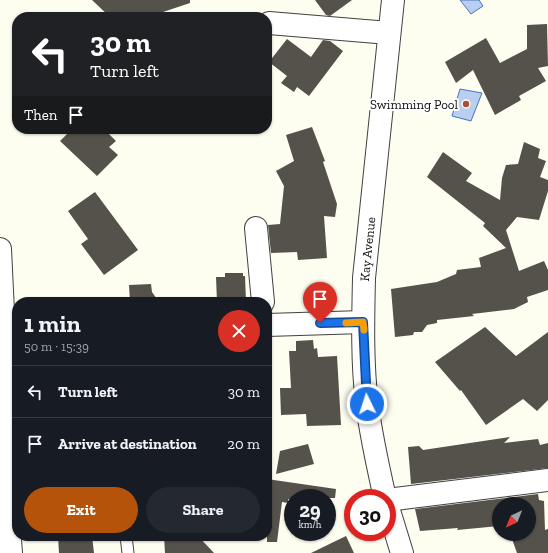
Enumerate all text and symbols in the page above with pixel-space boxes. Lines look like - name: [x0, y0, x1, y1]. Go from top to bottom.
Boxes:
- text: 30 m: [90, 26, 151, 59]
- icon: left: [24, 28, 76, 80]
- text: Turn left: [90, 60, 159, 82]
- place label: Swimming Pool: [370, 97, 459, 112]
- marker: Swimming Pool: [461, 99, 471, 109]
- icon: arrive: [65, 104, 87, 126]
- text: Then: [24, 106, 57, 124]
- street label: Kay Avenue: [356, 216, 378, 282]
- pin: [303, 282, 337, 323]
- icon: arrive: [309, 288, 331, 310]
- text: 1 min: [24, 309, 81, 338]
- button: close: [218, 310, 260, 352]
- text: 50 m · 15:39: [24, 339, 89, 354]
- icon: left: [24, 381, 46, 403]
- text: Turn left: [58, 383, 118, 401]
- text: 30 m: [228, 383, 260, 401]
- position arrow: [346, 383, 388, 425]
- icon: arrive: [24, 433, 46, 455]
- text: Arrive at destination: [58, 435, 197, 453]
- text: 20 m: [227, 435, 260, 453]
- button: Exit: [24, 487, 138, 533]
- button: Share: [146, 487, 260, 533]
- speed limit sign: 30: [344, 489, 396, 541]
- north arrow: [492, 497, 536, 541]
- map controls: [492, 497, 536, 541]
- text: 29: [299, 498, 321, 522]
- text: km/h: [299, 519, 321, 531]

